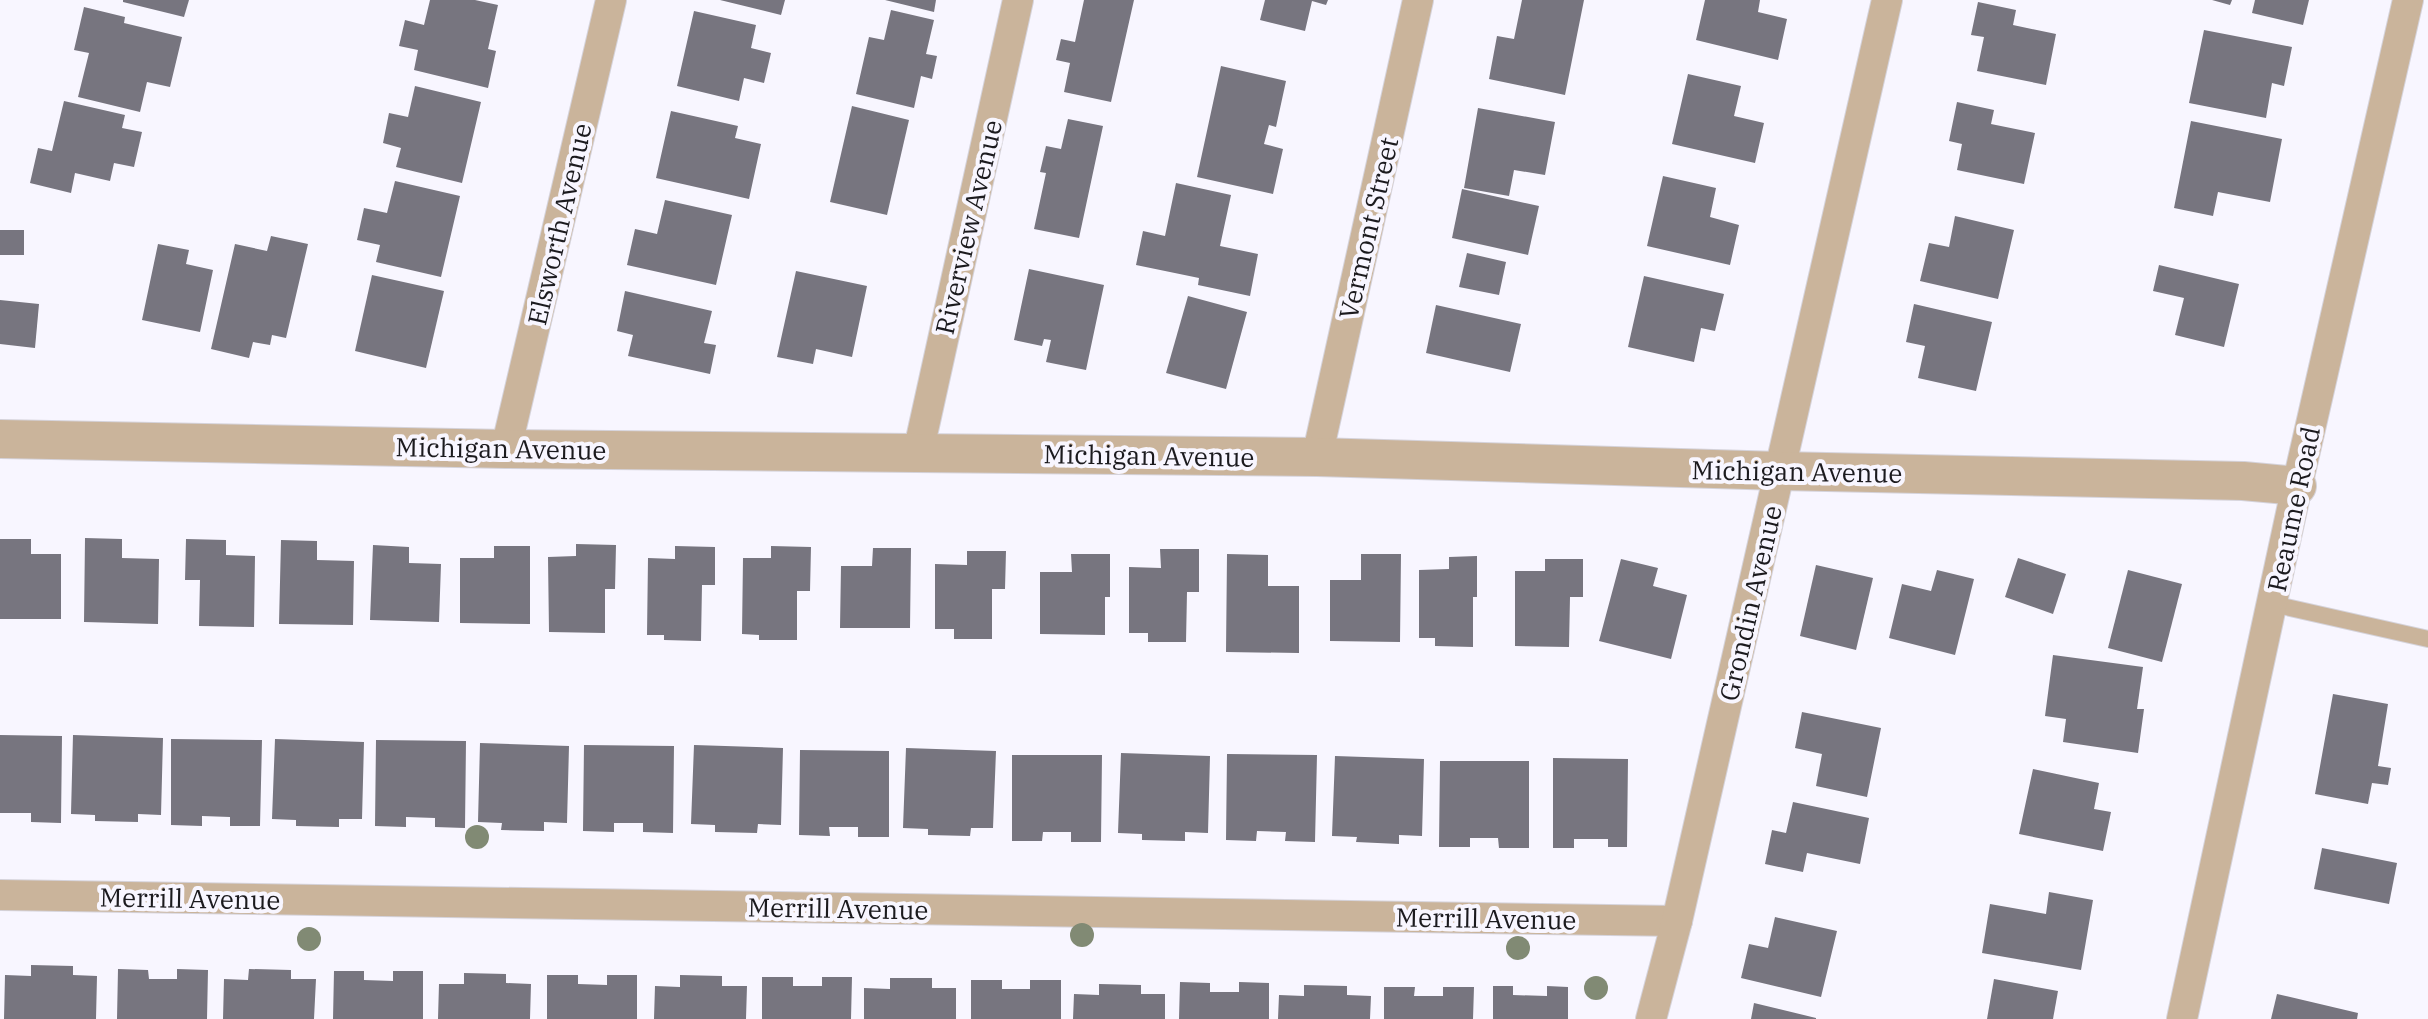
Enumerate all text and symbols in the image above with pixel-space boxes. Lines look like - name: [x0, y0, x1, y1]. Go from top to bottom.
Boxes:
- street label: Riverview Avenue: [927, 116, 1009, 338]
- street label: Elsworth Avenue: [519, 120, 599, 328]
- street label: Vermont Street: [1331, 134, 1405, 322]
- street label: Reaume Road: [2259, 423, 2327, 595]
- street label: Michigan Avenue: [395, 429, 607, 467]
- street label: Michigan Avenue: [1043, 436, 1255, 474]
- street label: Michigan Avenue: [1691, 452, 1903, 490]
- street label: Grondin Avenue: [1711, 502, 1789, 704]
- street label: Merrill Avenue: [99, 879, 281, 917]
- street label: Merrill Avenue: [747, 889, 929, 927]
- street label: Merrill Avenue: [1395, 899, 1577, 937]

